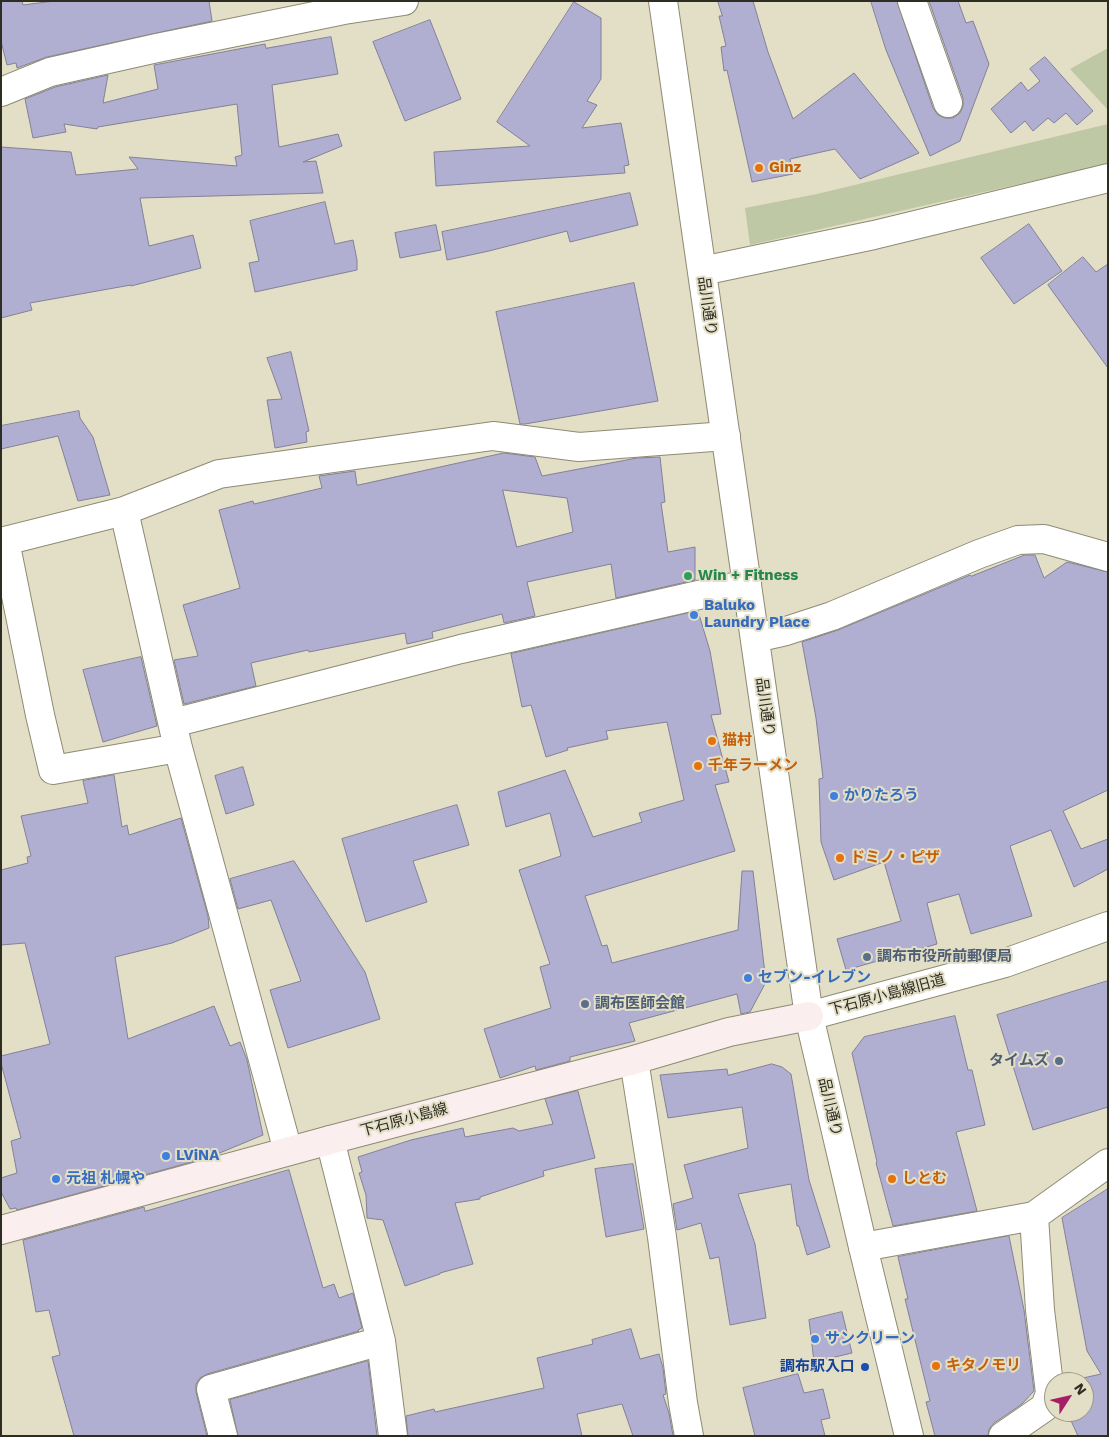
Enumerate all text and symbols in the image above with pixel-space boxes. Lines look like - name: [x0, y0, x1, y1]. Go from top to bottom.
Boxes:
- place label: Ginz: [769, 159, 801, 177]
- marker: Ginz: [753, 162, 765, 174]
- street label: 品川通り: [694, 275, 720, 337]
- place label: Win + Fitness: [698, 567, 798, 585]
- marker: Win + Fitness: [682, 570, 694, 582]
- place label: Baluko Laundry Place: [704, 597, 810, 632]
- marker: Baluko Laundry Place: [688, 609, 700, 621]
- street label: 品川通り: [752, 676, 778, 738]
- place label: 猫村: [722, 732, 752, 750]
- marker: 猫村: [706, 735, 718, 747]
- place label: 千年ラーメン: [708, 757, 798, 775]
- marker: 千年ラーメン: [692, 760, 704, 772]
- place label: かりたろう: [844, 787, 919, 805]
- marker: かりたろう: [828, 790, 840, 802]
- place label: ドミノ・ピザ: [850, 849, 940, 867]
- marker: ドミノ・ピザ: [834, 852, 846, 864]
- place label: 調布市役所前郵便局: [877, 948, 1012, 966]
- marker: 調布市役所前郵便局: [861, 951, 873, 963]
- place label: セブン-イレブン: [758, 969, 871, 987]
- street label: 下石原小島線旧道: [827, 971, 947, 1019]
- marker: セブン-イレブン: [742, 972, 754, 984]
- place label: 調布医師会館: [595, 995, 685, 1013]
- marker: 調布医師会館: [579, 998, 591, 1010]
- place label: タイムズ: [989, 1052, 1049, 1070]
- marker: タイムズ: [1053, 1055, 1065, 1067]
- street label: 品川通り: [814, 1076, 846, 1138]
- street label: 下石原小島線: [358, 1100, 450, 1140]
- place label: LViNA: [176, 1147, 219, 1165]
- marker: LViNA: [160, 1150, 172, 1162]
- place label: 元祖 札幌や: [66, 1170, 145, 1188]
- place label: しとむ: [902, 1170, 947, 1188]
- marker: 元祖 札幌や: [50, 1173, 62, 1185]
- marker: しとむ: [886, 1173, 898, 1185]
- place label: サンクリーン: [825, 1330, 915, 1348]
- marker: サンクリーン: [809, 1333, 821, 1345]
- place label: キタノモリ: [946, 1357, 1021, 1375]
- place label: 調布駅入口: [780, 1358, 855, 1376]
- marker: キタノモリ: [930, 1360, 942, 1372]
- marker: 調布駅入口: [859, 1361, 871, 1373]
- north arrow: [1044, 1372, 1094, 1422]
- text: N: [1071, 1380, 1090, 1398]

